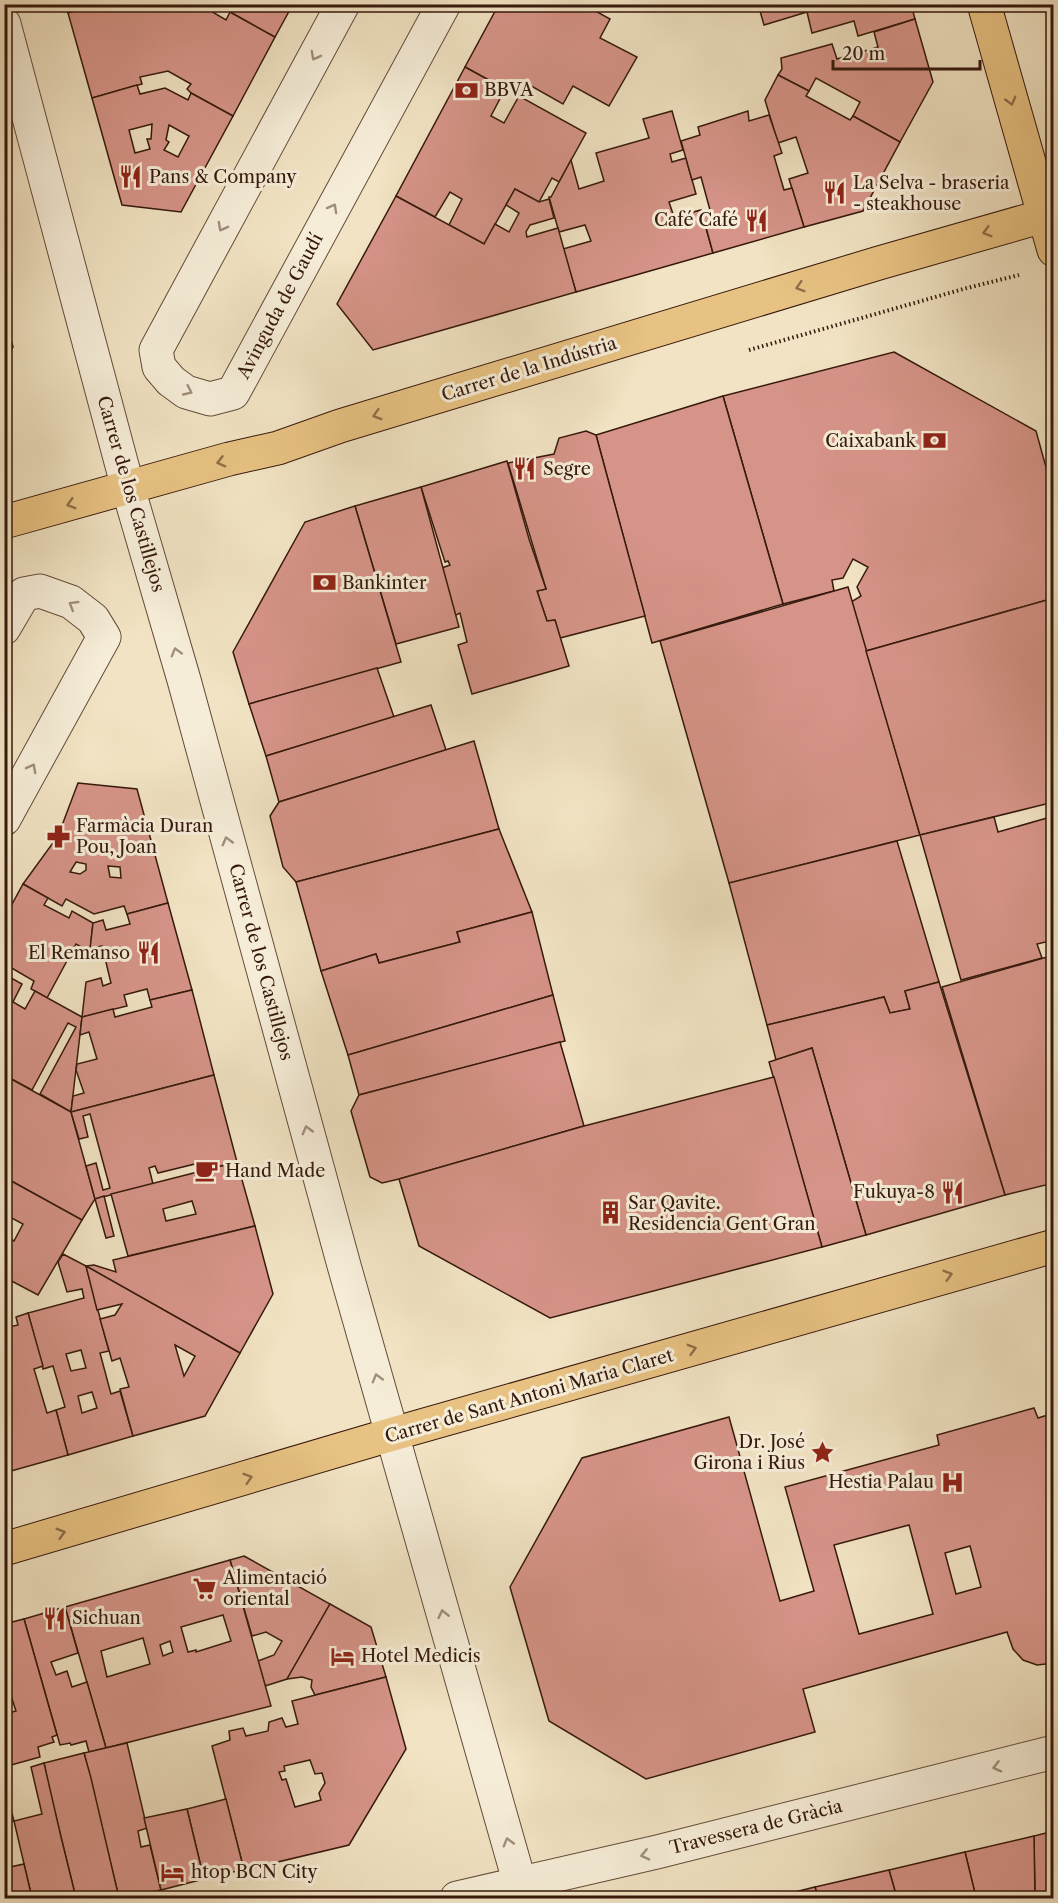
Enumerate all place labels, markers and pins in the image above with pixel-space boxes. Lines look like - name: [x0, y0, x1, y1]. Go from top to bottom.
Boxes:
- bank icon: BBVA: [453, 77, 479, 103]
- place label: BBVA: [484, 79, 534, 101]
- restaurant icon: Pans & Company: [118, 164, 144, 190]
- place label: Pans & Company: [149, 166, 297, 188]
- place label: La Selva - braseria - steakhouse: [853, 172, 1010, 215]
- restaurant icon: La Selva - braseria - steakhouse: [822, 180, 848, 206]
- restaurant icon: Café Café: [743, 207, 769, 233]
- place label: Café Café: [654, 209, 738, 231]
- bank icon: Caixabank: [921, 428, 947, 454]
- place label: Caixabank: [825, 430, 918, 452]
- restaurant icon: Segre: [512, 456, 538, 482]
- place label: Segre: [543, 458, 591, 480]
- bank icon: Bankinter: [311, 570, 337, 596]
- place label: Bankinter: [342, 572, 427, 594]
- place label: Farmàcia Duran Pou, Joan: [76, 815, 213, 858]
- pharmacy icon: Farmàcia Duran Pou, Joan: [45, 823, 71, 849]
- restaurant icon: El Remanso: [135, 940, 161, 966]
- place label: El Remanso: [28, 942, 130, 964]
- cafe icon: Hand Made: [194, 1158, 220, 1184]
- place label: Hand Made: [225, 1160, 325, 1182]
- restaurant icon: Fukuya-8: [940, 1179, 966, 1205]
- place label: Fukuya-8: [853, 1181, 935, 1203]
- place label: Sar Qavite. Residencia Gent Gran: [628, 1192, 816, 1235]
- building icon: Sar Qavite. Residencia Gent Gran: [597, 1200, 623, 1226]
- place label: Dr. José Girona i Rius: [693, 1431, 805, 1474]
- place icon: Dr. José Girona i Rius: [810, 1439, 836, 1465]
- hospital icon: Hestia Palau: [939, 1469, 965, 1495]
- place label: Hestia Palau: [828, 1471, 934, 1493]
- place label: Alimentació oriental: [222, 1567, 327, 1610]
- supermarket icon: Alimentació oriental: [192, 1575, 218, 1601]
- restaurant icon: Sichuan: [41, 1605, 67, 1631]
- place label: Sichuan: [72, 1607, 141, 1629]
- hotel icon: Hotel Medicis: [330, 1643, 356, 1669]
- place label: Hotel Medicis: [361, 1645, 481, 1667]
- hotel icon: htop BCN City: [160, 1859, 186, 1885]
- place label: htop BCN City: [191, 1861, 318, 1883]

